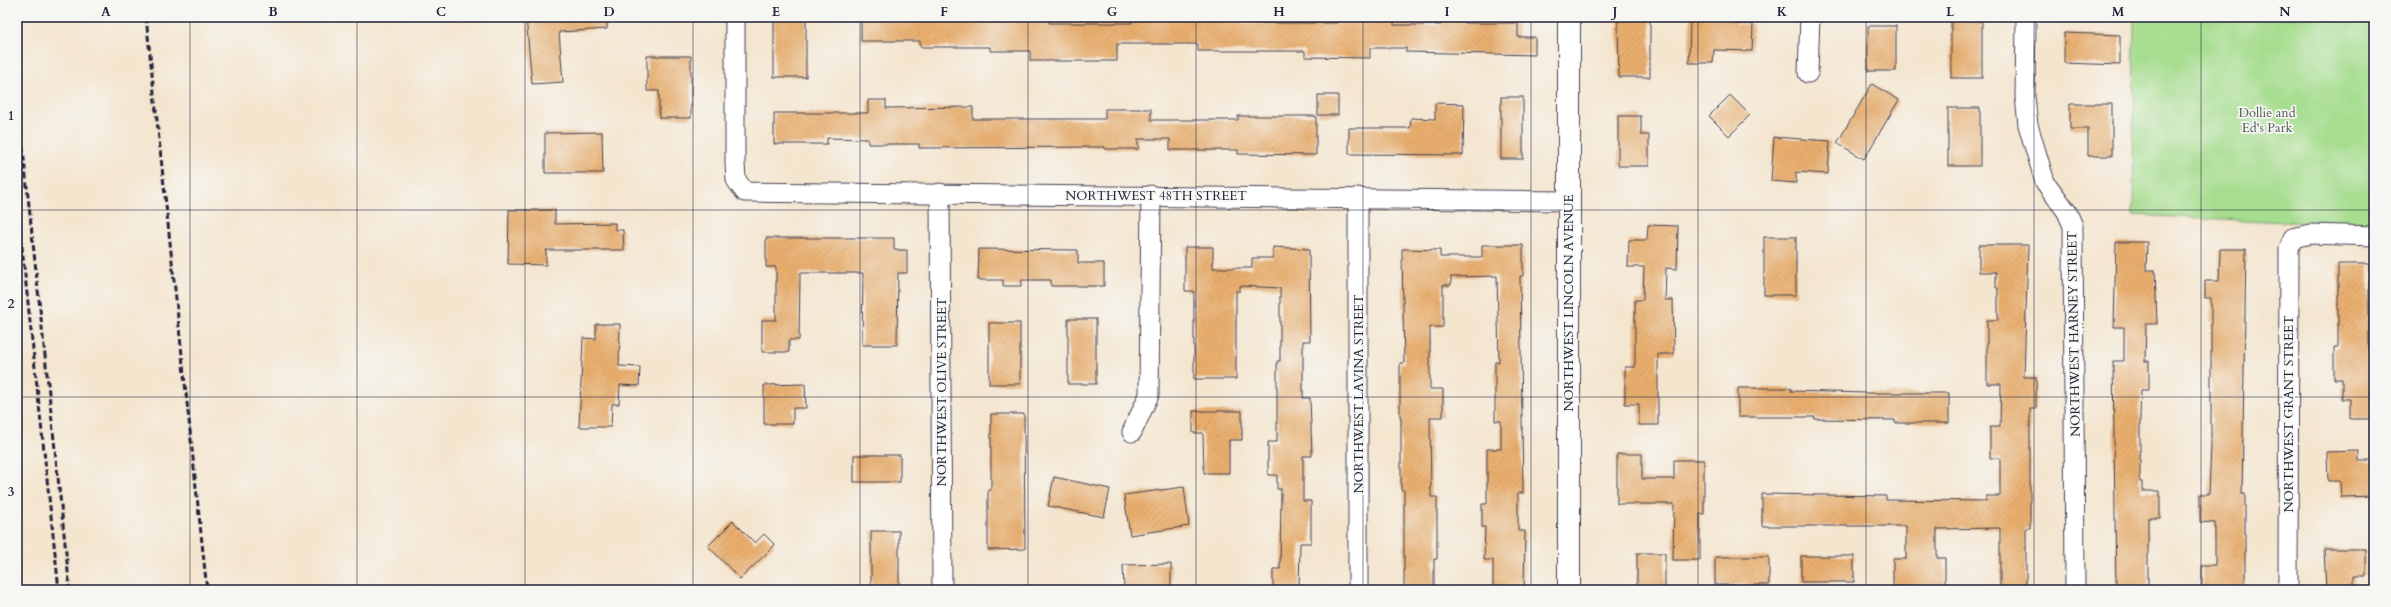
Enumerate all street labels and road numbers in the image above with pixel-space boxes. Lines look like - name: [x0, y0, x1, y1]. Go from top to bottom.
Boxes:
- street label: NORTHWEST 48TH STREET: [1065, 187, 1247, 205]
- street label: NORTHWEST LINCOLN AVENUE: [1560, 194, 1578, 412]
- street label: NORTHWEST HARNEY STREET: [2063, 231, 2085, 437]
- street label: NORTHWEST LAVINA STREET: [1350, 294, 1368, 494]
- street label: NORTHWEST OLIVE STREET: [933, 297, 951, 486]
- street label: NORTHWEST GRANT STREET: [2280, 315, 2298, 512]

